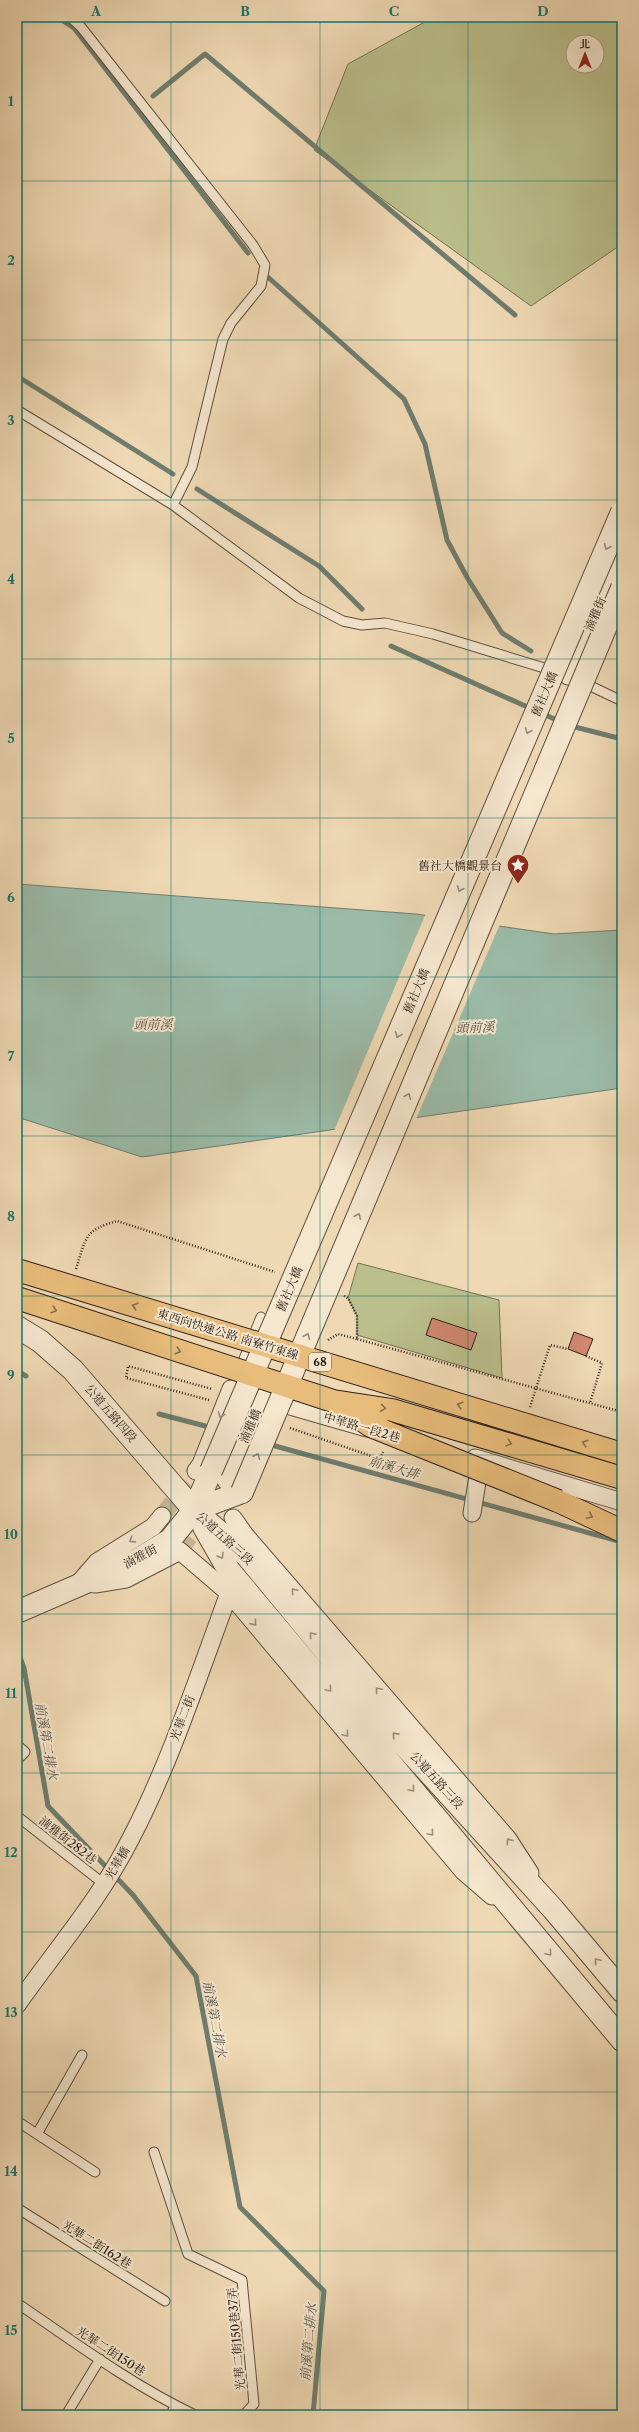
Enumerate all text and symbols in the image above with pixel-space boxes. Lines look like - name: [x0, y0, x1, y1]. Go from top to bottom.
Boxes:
- text: A: [90, 3, 102, 19]
- text: B: [240, 3, 250, 19]
- text: C: [389, 3, 399, 19]
- text: D: [537, 3, 549, 19]
- north arrow: [565, 34, 605, 74]
- text: 北: [580, 37, 591, 51]
- text: 1: [8, 93, 14, 109]
- text: 2: [7, 252, 15, 268]
- text: 3: [7, 412, 15, 428]
- one-way arrow: [603, 544, 611, 551]
- text: 4: [7, 571, 15, 587]
- street label: 湳雅街: [581, 594, 609, 634]
- street label: 舊社大橋: [528, 669, 560, 719]
- one-way arrow: [525, 727, 533, 735]
- text: 5: [7, 730, 15, 746]
- place icon: 舊社大橋觀景台: [505, 852, 531, 885]
- place label: 舊社大橋觀景台: [418, 858, 502, 873]
- one-way arrow: [457, 885, 465, 893]
- text: 6: [7, 889, 15, 905]
- street label: 舊社大橋: [400, 966, 432, 1016]
- water label: 頭前溪: [133, 1016, 174, 1032]
- water label: 頭前溪: [455, 1018, 497, 1036]
- one-way arrow: [395, 1030, 403, 1038]
- text: 7: [8, 1048, 15, 1064]
- one-way arrow: [404, 1093, 412, 1100]
- text: 8: [7, 1208, 15, 1224]
- one-way arrow: [353, 1212, 361, 1220]
- street label: 舊社大橋: [273, 1264, 305, 1314]
- one-way arrow: [132, 1302, 139, 1311]
- street label: 東西向快速公路 南寮竹東線: [155, 1305, 301, 1363]
- one-way arrow: [50, 1306, 57, 1314]
- one-way arrow: [303, 1332, 311, 1339]
- one-way arrow: [174, 1346, 181, 1354]
- road number: 68: [309, 1353, 331, 1371]
- text: 9: [7, 1367, 15, 1383]
- street label: 公道五路四段: [82, 1381, 140, 1445]
- one-way arrow: [457, 1401, 464, 1410]
- one-way arrow: [380, 1403, 386, 1412]
- street label: 湳雅橋: [236, 1406, 264, 1446]
- street label: 中華路一段2巷: [322, 1409, 402, 1445]
- one-way arrow: [217, 1412, 225, 1419]
- one-way arrow: [505, 1438, 512, 1447]
- one-way arrow: [581, 1439, 588, 1448]
- one-way arrow: [252, 1452, 260, 1460]
- water label: 前溪大排: [367, 1452, 423, 1482]
- street label: 公道五路三段: [193, 1508, 257, 1568]
- one-way arrow: [586, 1511, 594, 1519]
- text: 10: [4, 1526, 18, 1542]
- one-way arrow: [129, 1535, 136, 1543]
- street label: 湳雅街: [121, 1540, 160, 1571]
- one-way arrow: [216, 1552, 223, 1559]
- one-way arrow: [291, 1588, 299, 1596]
- one-way arrow: [249, 1619, 256, 1626]
- one-way arrow: [310, 1632, 317, 1639]
- text: 11: [5, 1685, 17, 1701]
- one-way arrow: [324, 1685, 331, 1692]
- one-way arrow: [376, 1687, 383, 1694]
- street label: 光華二街: [166, 1692, 198, 1743]
- water label: 前溪第二排水: [32, 1701, 62, 1783]
- one-way arrow: [342, 1729, 349, 1736]
- one-way arrow: [393, 1732, 400, 1739]
- street label: 公道五路三段: [407, 1748, 467, 1812]
- one-way arrow: [408, 1785, 415, 1792]
- street label: 湳雅街282巷: [36, 1813, 100, 1867]
- one-way arrow: [426, 1828, 433, 1835]
- one-way arrow: [506, 1838, 514, 1845]
- text: 12: [4, 1844, 18, 1860]
- street label: 光華橋: [101, 1844, 133, 1882]
- one-way arrow: [544, 1948, 551, 1956]
- one-way arrow: [595, 1958, 602, 1966]
- water label: 前溪第二排水: [200, 1979, 231, 2061]
- text: 13: [4, 2004, 18, 2020]
- text: 14: [4, 2163, 18, 2179]
- street label: 光華二街162巷: [60, 2217, 134, 2271]
- street label: 光華二街150巷37弄: [224, 2287, 248, 2391]
- water label: 前溪第二排水: [297, 2300, 320, 2382]
- text: 15: [4, 2322, 18, 2338]
- street label: 光華二街150巷: [74, 2323, 148, 2379]

